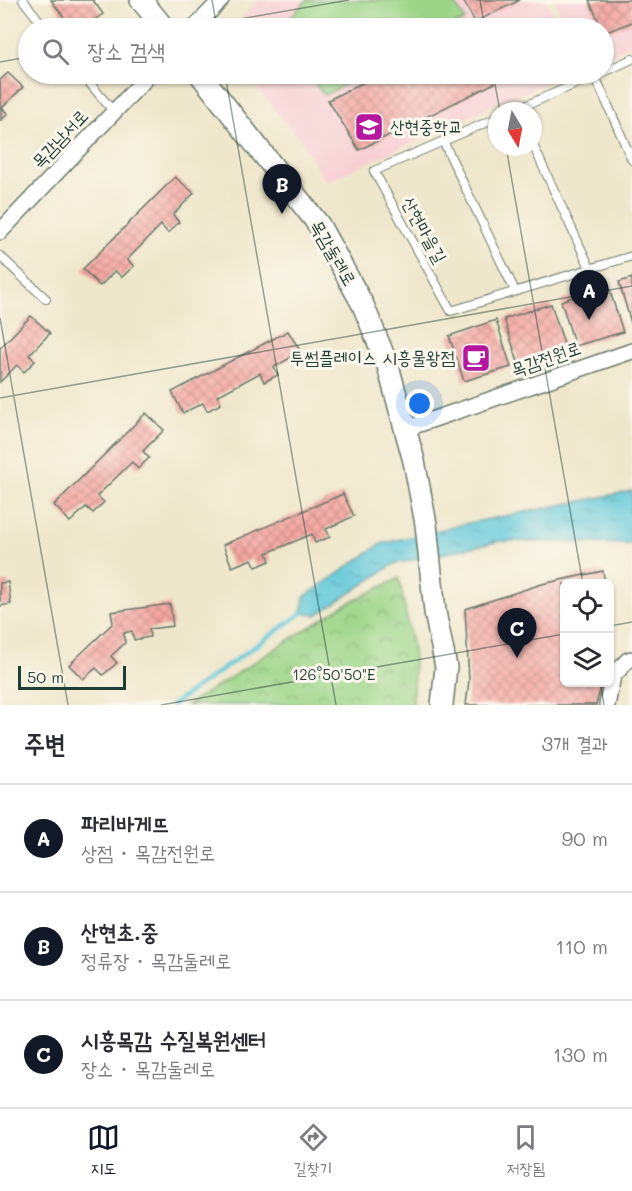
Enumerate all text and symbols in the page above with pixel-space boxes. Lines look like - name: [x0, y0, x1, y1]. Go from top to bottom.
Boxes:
- search box: [18, 18, 614, 84]
- icon: search: [39, 35, 72, 68]
- text: 장소 검색: [87, 36, 165, 65]
- north arrow: [488, 102, 542, 156]
- street label: 목감남서로: [26, 104, 93, 173]
- school or university icon: 산현중학교: [353, 111, 385, 143]
- place label: 산현중학교: [390, 114, 462, 138]
- pin: B: [262, 164, 302, 214]
- street label: 산현마을길: [397, 192, 453, 267]
- street label: 목감둘레로: [305, 215, 362, 290]
- pin: A: [570, 270, 608, 320]
- street label: 목감전원로: [508, 335, 584, 381]
- cafe icon: 투썸플레이스 시흥물왕점: [460, 342, 492, 374]
- place label: 투썸플레이스 시흥물왕점: [290, 345, 456, 369]
- your location: [405, 389, 434, 418]
- map controls: [560, 579, 614, 687]
- button: locate: [560, 579, 614, 633]
- pin: C: [498, 608, 536, 658]
- button: layers: [560, 633, 614, 687]
- scale bar: [18, 663, 126, 690]
- text: 126°50'50"E: [292, 664, 376, 684]
- text: 50 m: [27, 666, 64, 687]
- text: 주변: [24, 726, 66, 760]
- text: 3개 결과: [542, 730, 608, 756]
- text: 파리바게뜨: [81, 809, 170, 838]
- text: A: [37, 825, 50, 851]
- text: 90 m: [562, 825, 608, 851]
- text: 상점 · 목감전원로: [81, 839, 215, 865]
- text: 산현초.중: [81, 917, 159, 946]
- text: B: [37, 933, 50, 959]
- text: 110 m: [555, 933, 608, 959]
- text: 정류장 · 목감둘레로: [81, 947, 231, 973]
- text: 시흥목감 수질복원센터: [81, 1025, 266, 1054]
- text: C: [36, 1041, 51, 1067]
- text: 130 m: [553, 1041, 608, 1067]
- text: 장소 · 목감둘레로: [81, 1055, 215, 1081]
- tab: 지도: [87, 1121, 120, 1179]
- tab: 길찾기: [294, 1121, 332, 1179]
- tab: 저장됨: [506, 1121, 545, 1179]

